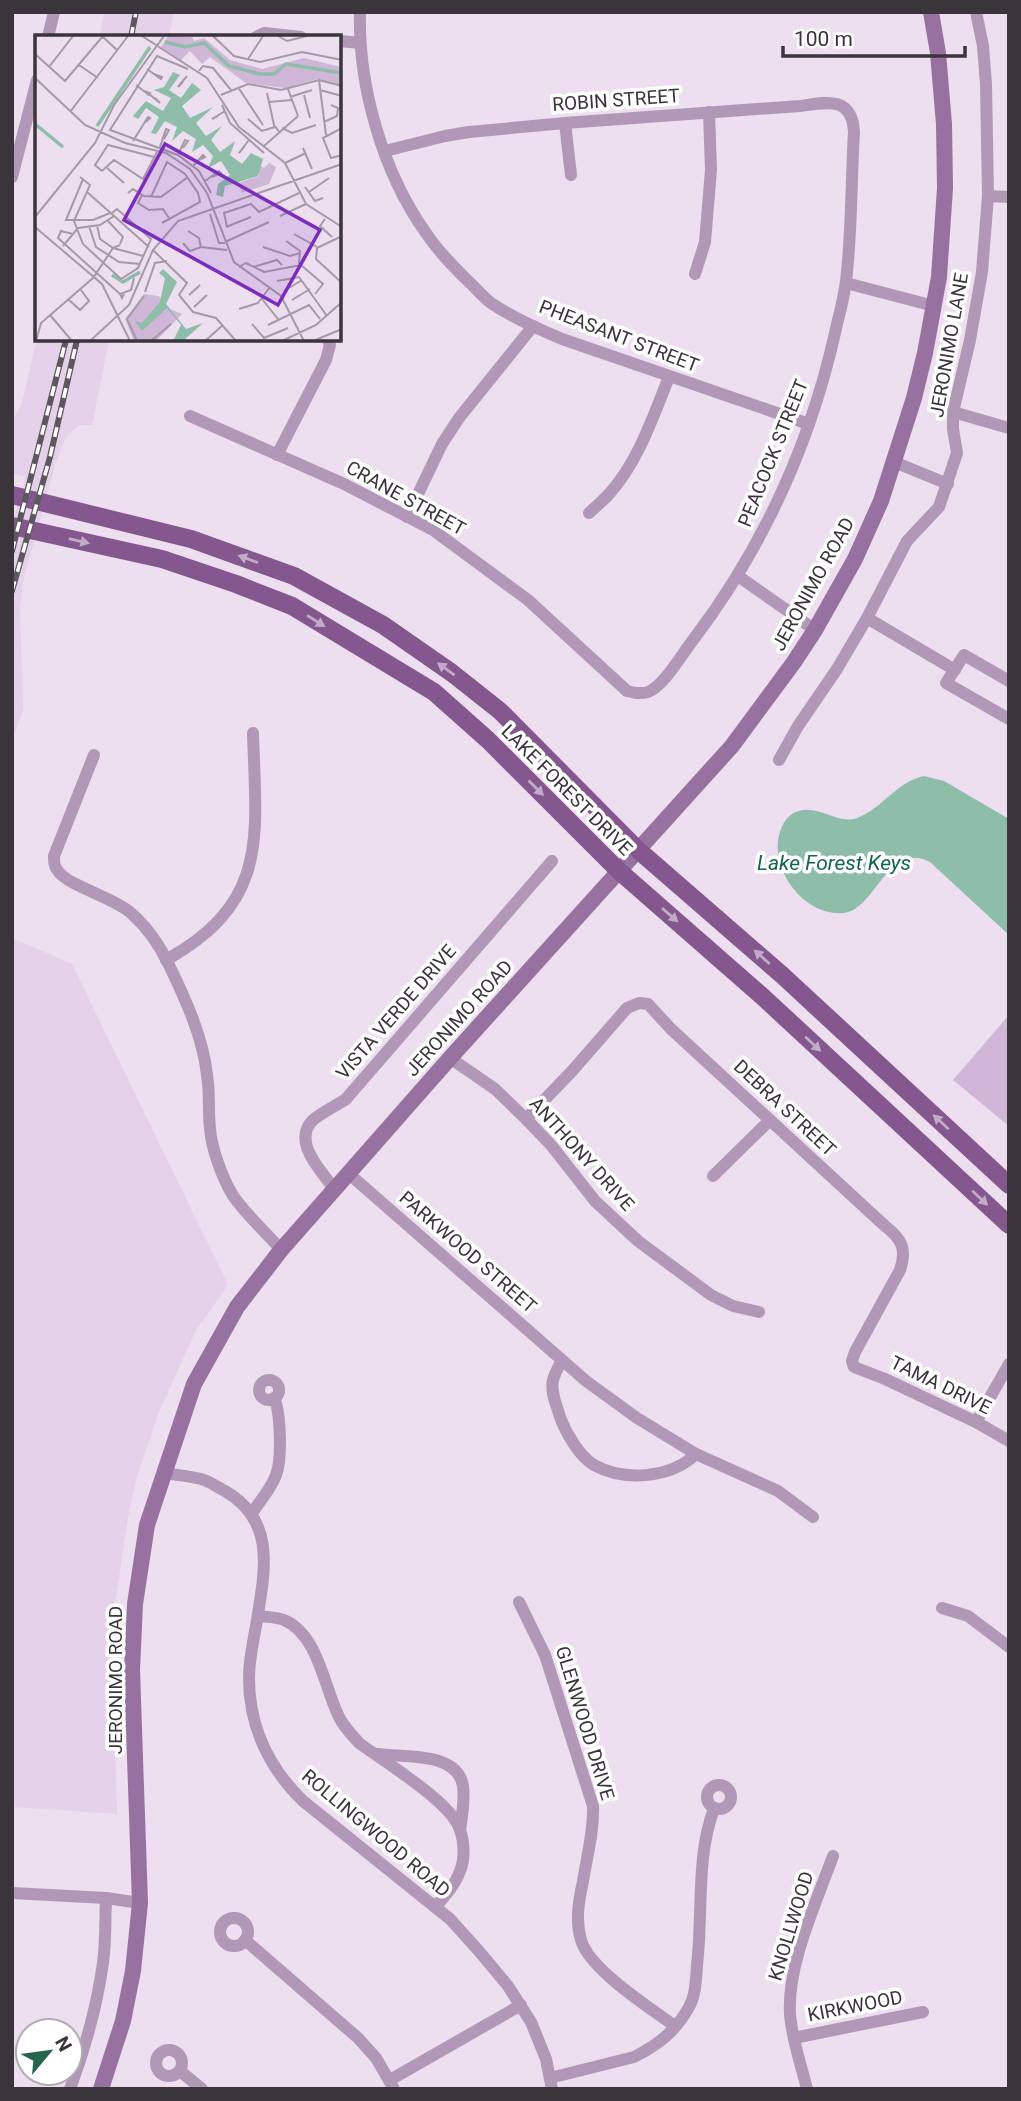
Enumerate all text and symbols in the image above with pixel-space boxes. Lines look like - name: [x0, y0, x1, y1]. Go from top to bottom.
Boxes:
- scale bar: [783, 14, 965, 58]
- text: 100 m: [794, 27, 853, 51]
- inset map: [35, 35, 341, 341]
- street label: ROBIN STREET: [552, 84, 680, 116]
- street label: JERONIMO LANE: [925, 271, 973, 419]
- street label: PHEASANT STREET: [536, 295, 702, 377]
- street label: PEACOCK STREET: [733, 376, 813, 530]
- street label: CRANE STREET: [342, 456, 470, 540]
- street label: JERONIMO ROAD: [767, 513, 859, 655]
- one-way arrow: [68, 535, 90, 546]
- one-way arrow: [238, 553, 259, 564]
- one-way arrow: [307, 614, 326, 627]
- one-way arrow: [437, 662, 455, 676]
- street label: LAKE FOREST DRIVE: [497, 720, 637, 860]
- one-way arrow: [528, 780, 544, 796]
- water label: Lake Forest Keys: [757, 851, 911, 875]
- one-way arrow: [661, 907, 678, 923]
- street label: VISTA VERDE DRIVE: [331, 940, 461, 1084]
- one-way arrow: [753, 949, 771, 965]
- street label: JERONIMO ROAD: [401, 955, 517, 1081]
- one-way arrow: [804, 1035, 821, 1051]
- street label: DEBRA STREET: [729, 1055, 841, 1161]
- street label: ANTHONY DRIVE: [525, 1092, 639, 1216]
- one-way arrow: [933, 1115, 950, 1131]
- street label: PARKWOOD STREET: [395, 1186, 541, 1318]
- one-way arrow: [971, 1190, 989, 1206]
- street label: TAMA DRIVE: [887, 1351, 995, 1419]
- street label: JERONIMO ROAD: [104, 1606, 127, 1754]
- street label: GLENWOOD DRIVE: [551, 1643, 619, 1803]
- street label: ROLLINGWOOD ROAD: [297, 1764, 455, 1902]
- street label: KNOLLWOOD: [763, 1869, 819, 1983]
- street label: KIRKWOOD: [806, 1986, 904, 2026]
- north arrow: [14, 2017, 84, 2087]
- text: N: [50, 2033, 77, 2055]

